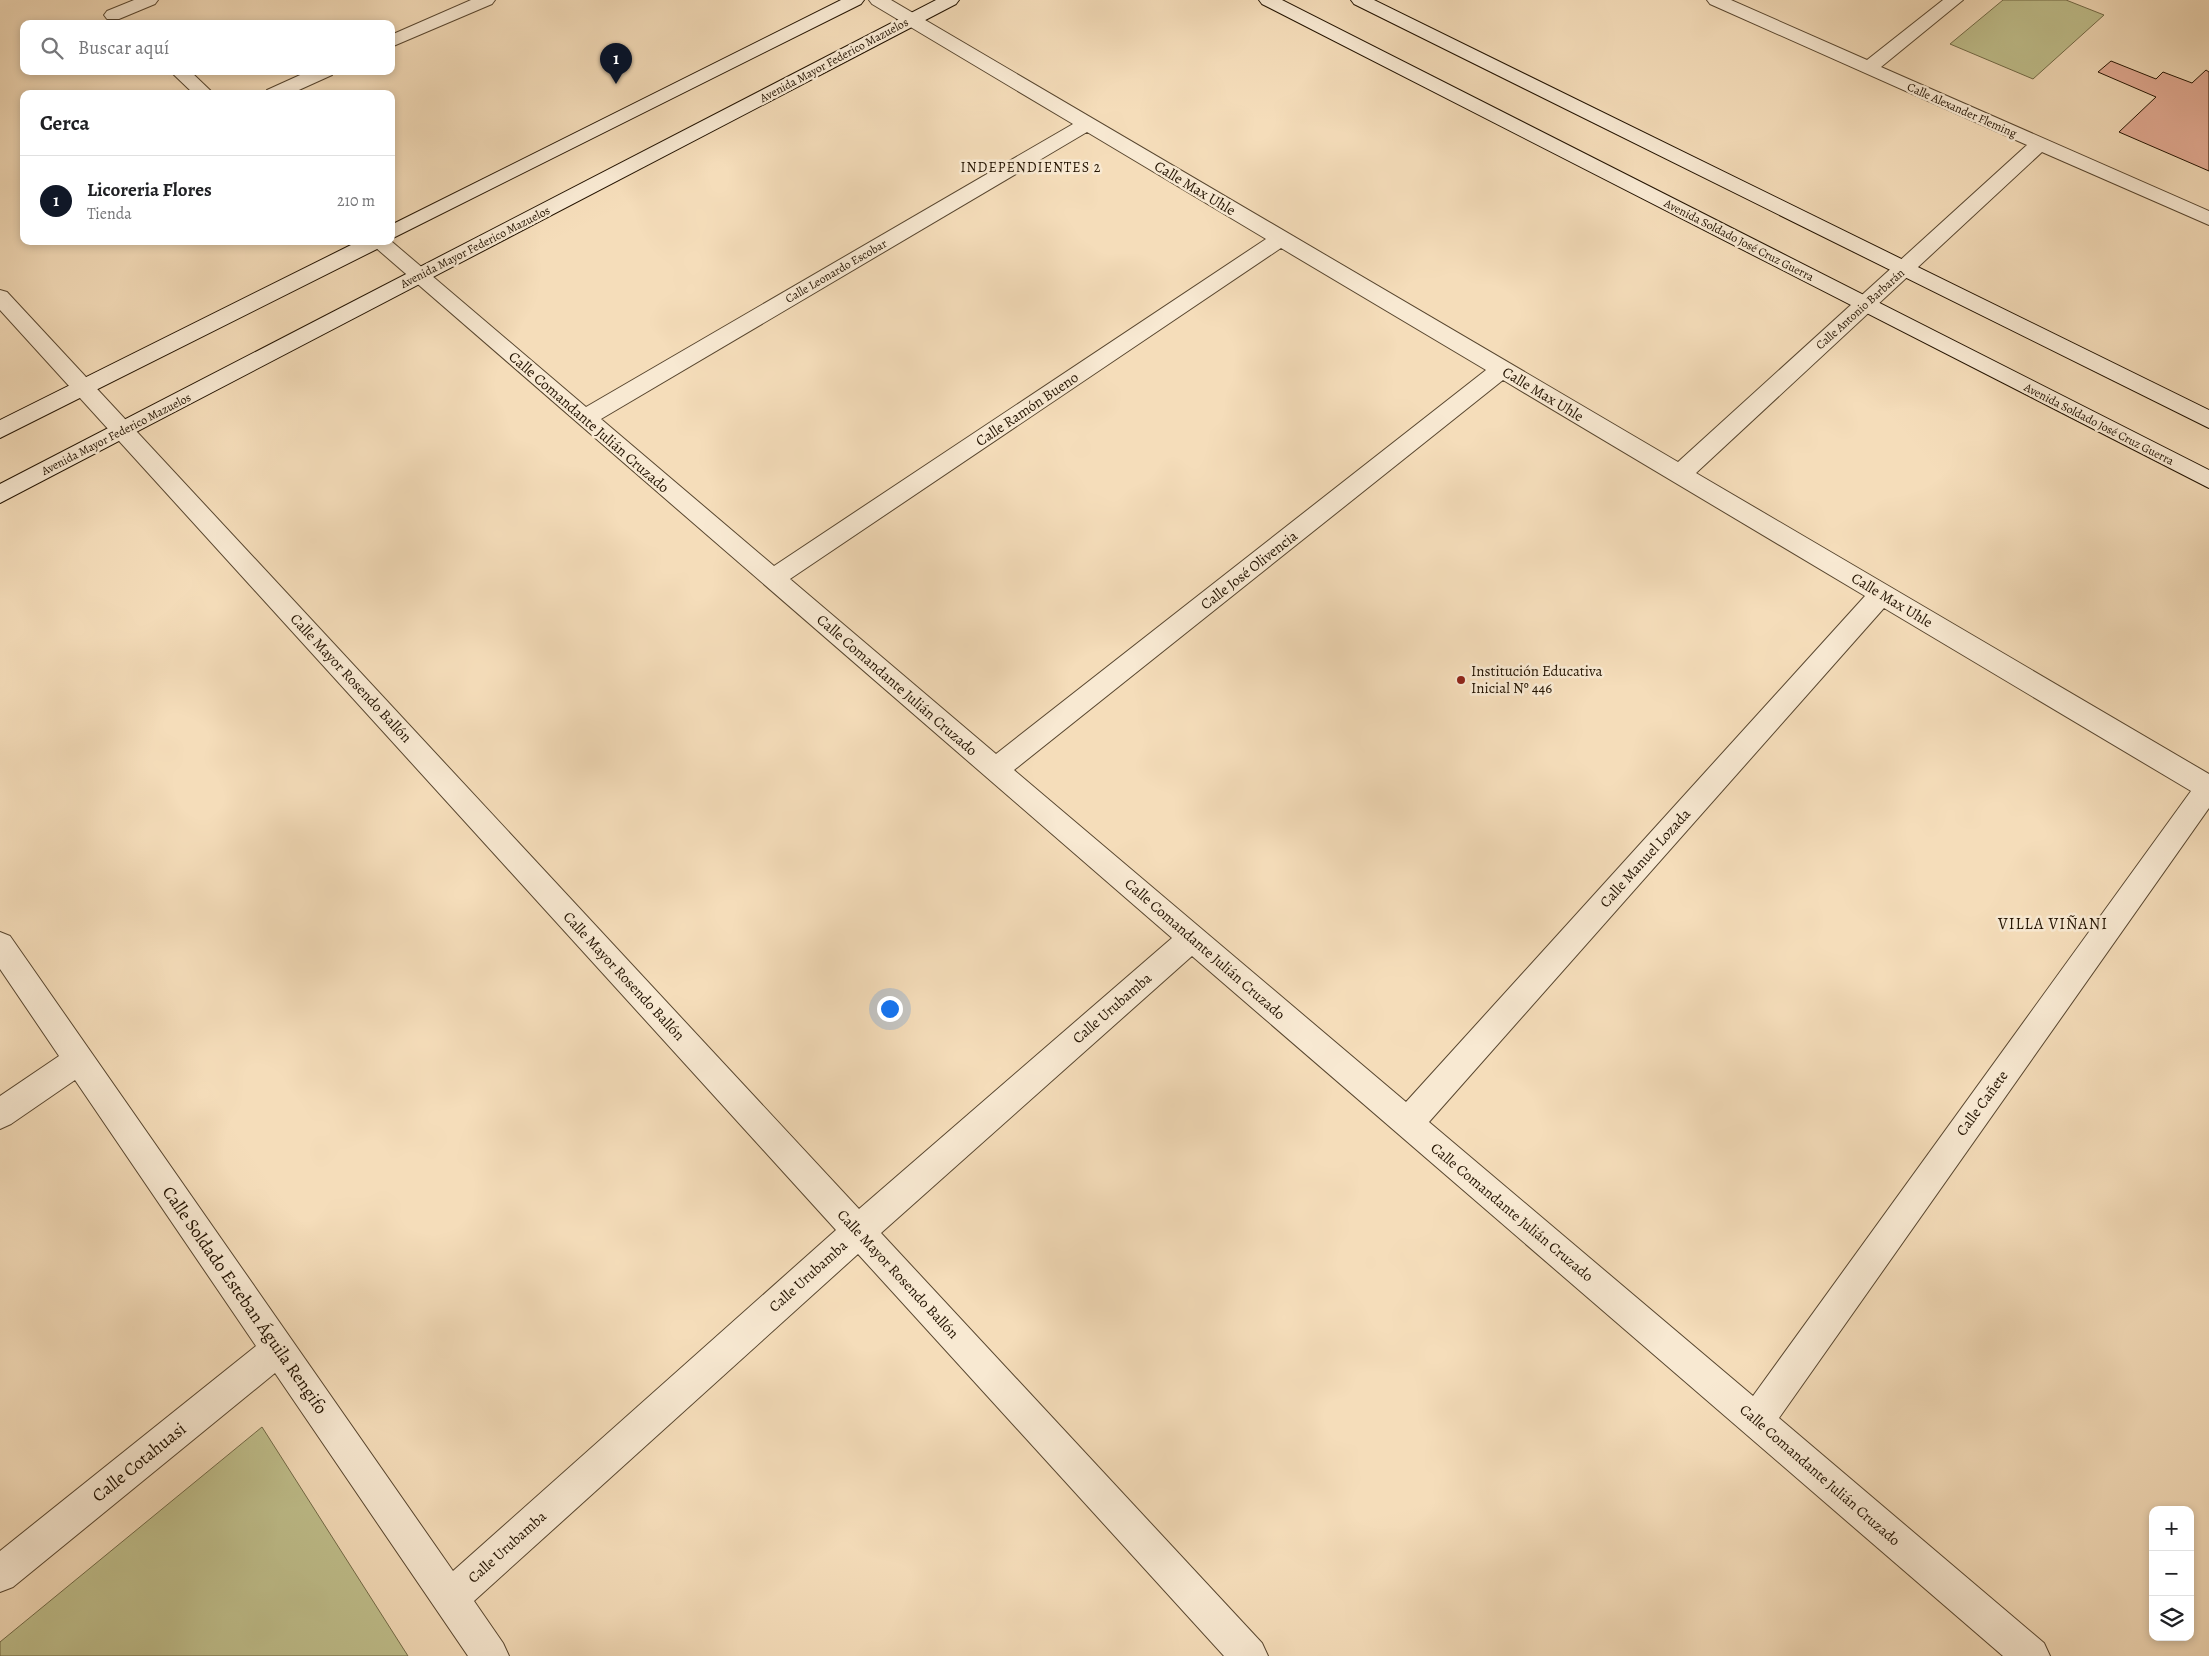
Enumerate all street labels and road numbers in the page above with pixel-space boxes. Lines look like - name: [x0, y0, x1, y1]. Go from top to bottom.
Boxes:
- street label: Avenida Mayor Federico Mazuelos: [756, 14, 911, 106]
- street label: Calle Alexander Fleming: [1905, 79, 2019, 141]
- street label: Calle Max Uhle: [1151, 156, 1240, 220]
- street label: Avenida Soldado José Cruz Guerra: [1660, 195, 1817, 285]
- street label: Avenida Mayor Federico Mazuelos: [397, 202, 553, 292]
- street label: Calle Leonardo Escobar: [782, 235, 890, 307]
- street label: Calle Antonio Barbarán: [1812, 265, 1908, 353]
- street label: Calle Comandante Julián Cruzado: [504, 347, 674, 497]
- street label: Calle Max Uhle: [1499, 362, 1588, 426]
- street label: Calle Ramón Bueno: [972, 367, 1082, 451]
- street label: Avenida Soldado José Cruz Guerra: [2020, 379, 2177, 469]
- street label: Avenida Mayor Federico Mazuelos: [38, 389, 194, 479]
- street label: Calle José Olivencia: [1196, 526, 1302, 614]
- street label: Calle Max Uhle: [1848, 568, 1937, 632]
- street label: Calle Mayor Rosendo Ballón: [286, 609, 416, 747]
- street label: Calle Comandante Julián Cruzado: [812, 610, 982, 760]
- street label: Calle Manuel Lozada: [1595, 804, 1695, 912]
- street label: Calle Comandante Julián Cruzado: [1120, 874, 1290, 1024]
- street label: Calle Mayor Rosendo Ballón: [559, 907, 689, 1045]
- street label: Calle Urubamba: [1068, 968, 1156, 1048]
- street label: Calle Cañete: [1951, 1066, 2013, 1140]
- street label: Calle Comandante Julián Cruzado: [1426, 1138, 1598, 1286]
- street label: Calle Soldado Esteban Águila Rengifo: [157, 1181, 333, 1419]
- street label: Calle Mayor Rosendo Ballón: [833, 1205, 963, 1343]
- street label: Calle Urubamba: [765, 1235, 851, 1317]
- street label: Calle Comandante Julián Cruzado: [1735, 1400, 1905, 1550]
- street label: Calle Cotahuasi: [87, 1417, 191, 1507]
- street label: Calle Urubamba: [464, 1506, 550, 1588]

